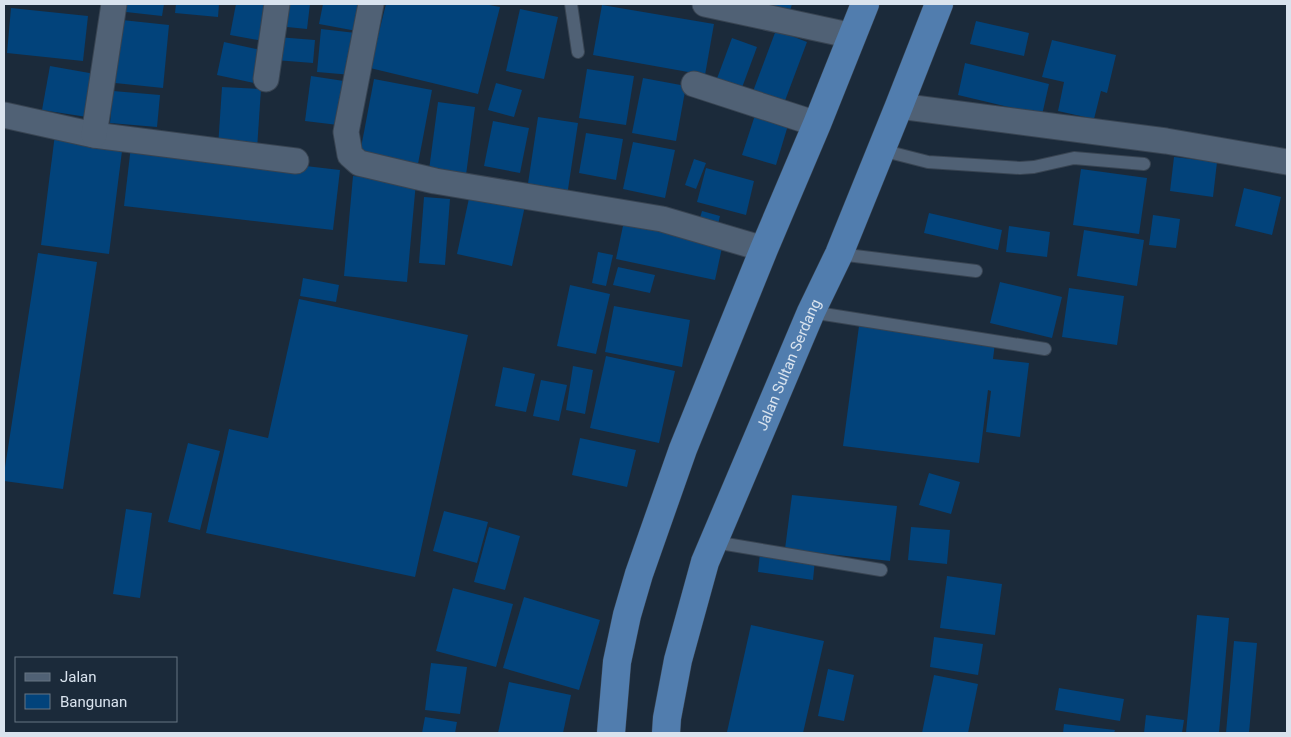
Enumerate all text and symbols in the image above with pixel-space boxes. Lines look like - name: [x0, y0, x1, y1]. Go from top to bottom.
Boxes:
- street label: Jalan Sultan Serdang: [753, 296, 825, 433]
- legend: [15, 657, 178, 722]
- text: Jalan: [60, 668, 97, 686]
- text: Bangunan: [60, 693, 127, 711]

